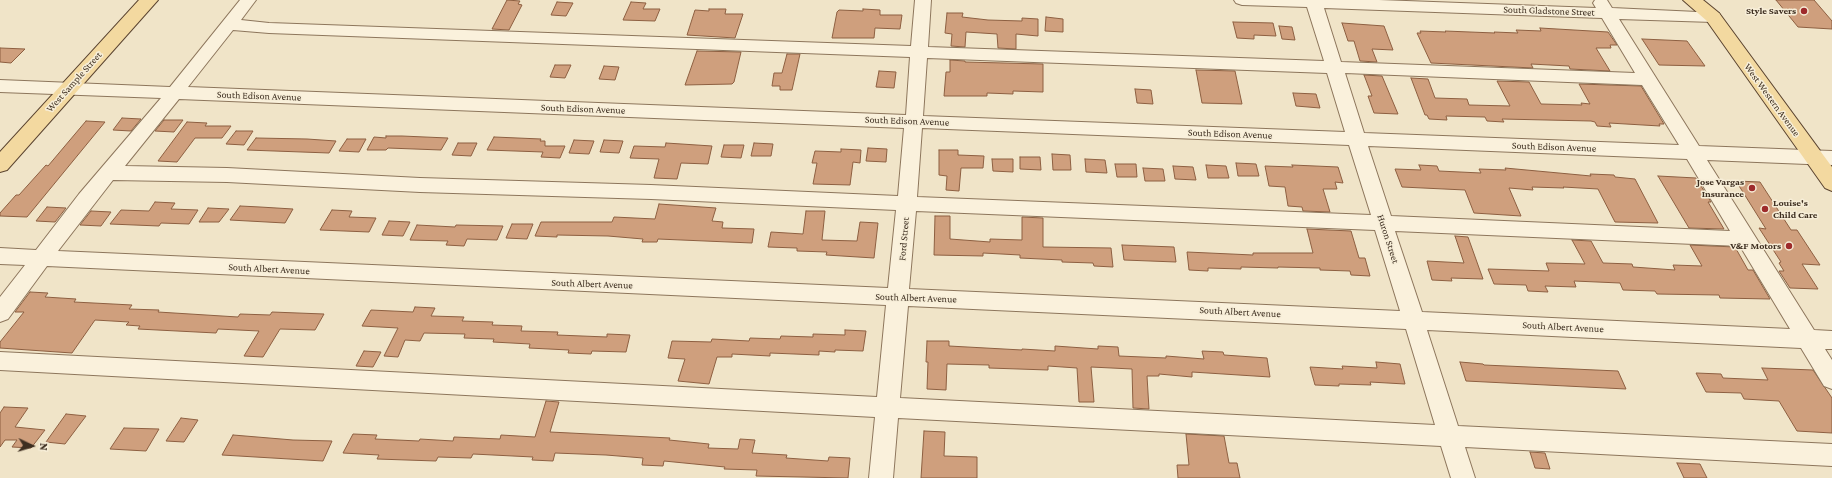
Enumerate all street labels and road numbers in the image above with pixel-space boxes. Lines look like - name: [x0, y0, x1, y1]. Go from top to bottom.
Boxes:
- street label: South Gladstone Street: [1503, 3, 1595, 19]
- street label: West Sample Street: [44, 49, 104, 115]
- street label: West Western Avenue: [1742, 61, 1802, 139]
- street label: South Edison Avenue: [217, 89, 301, 103]
- street label: South Edison Avenue: [541, 102, 625, 116]
- street label: South Edison Avenue: [865, 114, 949, 128]
- street label: South Edison Avenue: [1188, 127, 1272, 141]
- street label: South Edison Avenue: [1512, 140, 1596, 154]
- street label: Huron Street: [1374, 213, 1402, 265]
- street label: Ford Street: [896, 217, 912, 261]
- street label: South Albert Avenue: [228, 261, 310, 277]
- street label: South Albert Avenue: [551, 277, 633, 291]
- street label: South Albert Avenue: [875, 291, 957, 305]
- street label: South Albert Avenue: [1199, 304, 1281, 320]
- street label: South Albert Avenue: [1522, 319, 1604, 335]

